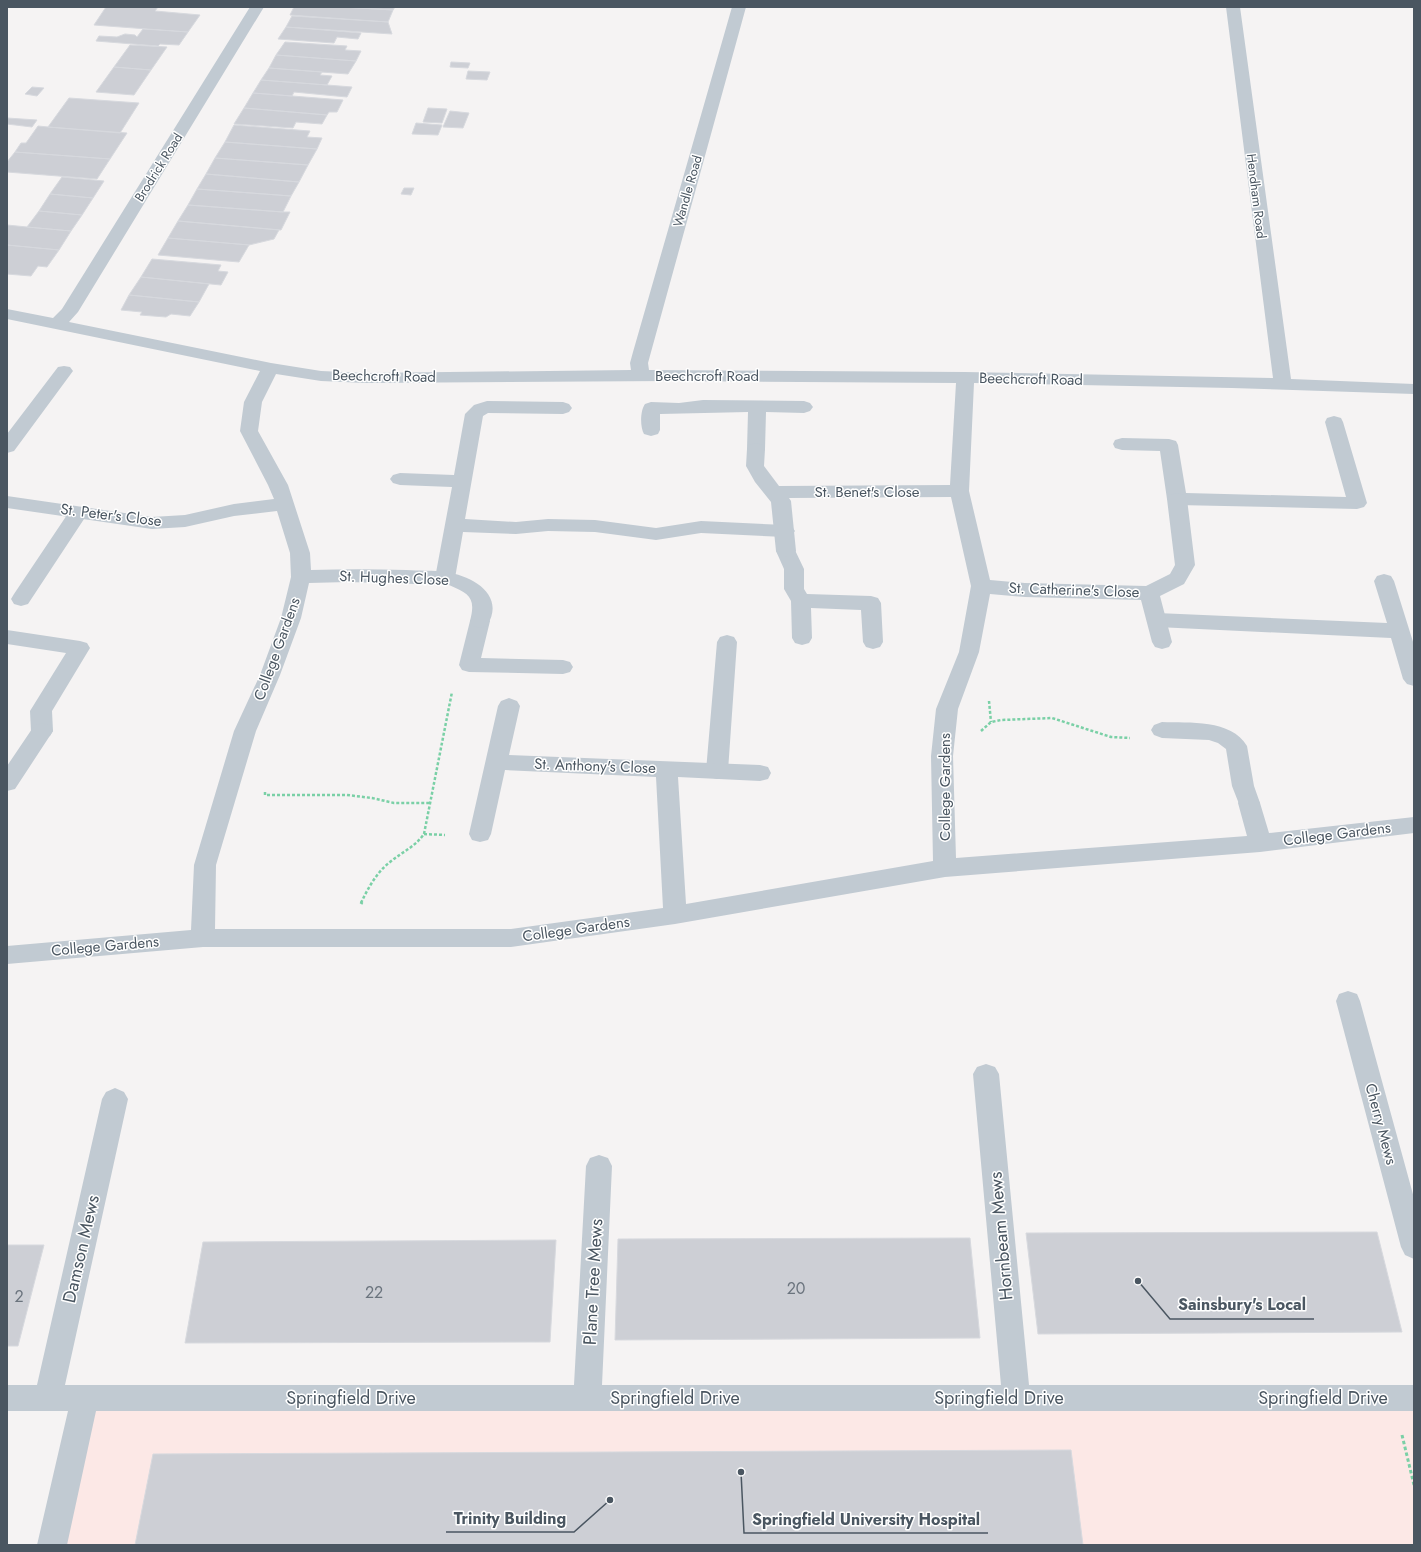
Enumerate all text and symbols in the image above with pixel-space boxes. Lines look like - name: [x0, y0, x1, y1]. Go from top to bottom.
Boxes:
- street label: Brodrick Road: [130, 129, 187, 205]
- street label: Wandle Road: [668, 153, 707, 229]
- street label: Hendham Road: [1242, 153, 1271, 240]
- street label: Beechcroft Road: [332, 364, 436, 388]
- street label: Beechcroft Road: [655, 365, 759, 387]
- street label: Beechcroft Road: [979, 367, 1083, 391]
- street label: St. Benet's Close: [814, 481, 920, 503]
- street label: St. Peter's Close: [59, 498, 163, 532]
- street label: St. Hughes Close: [339, 565, 450, 591]
- street label: St. Catherine's Close: [1008, 577, 1140, 603]
- street label: College Gardens: [248, 594, 306, 704]
- street label: College Gardens: [934, 733, 956, 841]
- street label: St. Anthony's Close: [534, 753, 656, 779]
- street label: College Gardens: [1282, 816, 1392, 852]
- street label: College Gardens: [521, 911, 631, 947]
- street label: College Gardens: [50, 930, 160, 962]
- street label: Cherry Mews: [1360, 1081, 1402, 1167]
- street label: Hornbeam Mews: [982, 1171, 1020, 1301]
- street label: Damson Mews: [56, 1193, 106, 1305]
- street label: Plane Tree Mews: [577, 1218, 609, 1346]
- house number: 20: [787, 1277, 805, 1300]
- house number: 22: [365, 1281, 383, 1304]
- house number: 2: [14, 1285, 24, 1308]
- callout: Sainsbury's Local: [1170, 1291, 1314, 1319]
- text: Sainsbury's Local: [1178, 1293, 1306, 1316]
- street label: Springfield Drive: [286, 1385, 416, 1411]
- street label: Springfield Drive: [610, 1385, 740, 1411]
- street label: Springfield Drive: [934, 1385, 1064, 1411]
- street label: Springfield Drive: [1258, 1385, 1388, 1411]
- callout: Trinity Building: [446, 1504, 574, 1532]
- callout: Springfield University Hospital: [744, 1505, 988, 1533]
- text: Trinity Building: [454, 1507, 566, 1530]
- text: Springfield University Hospital: [752, 1508, 980, 1531]

